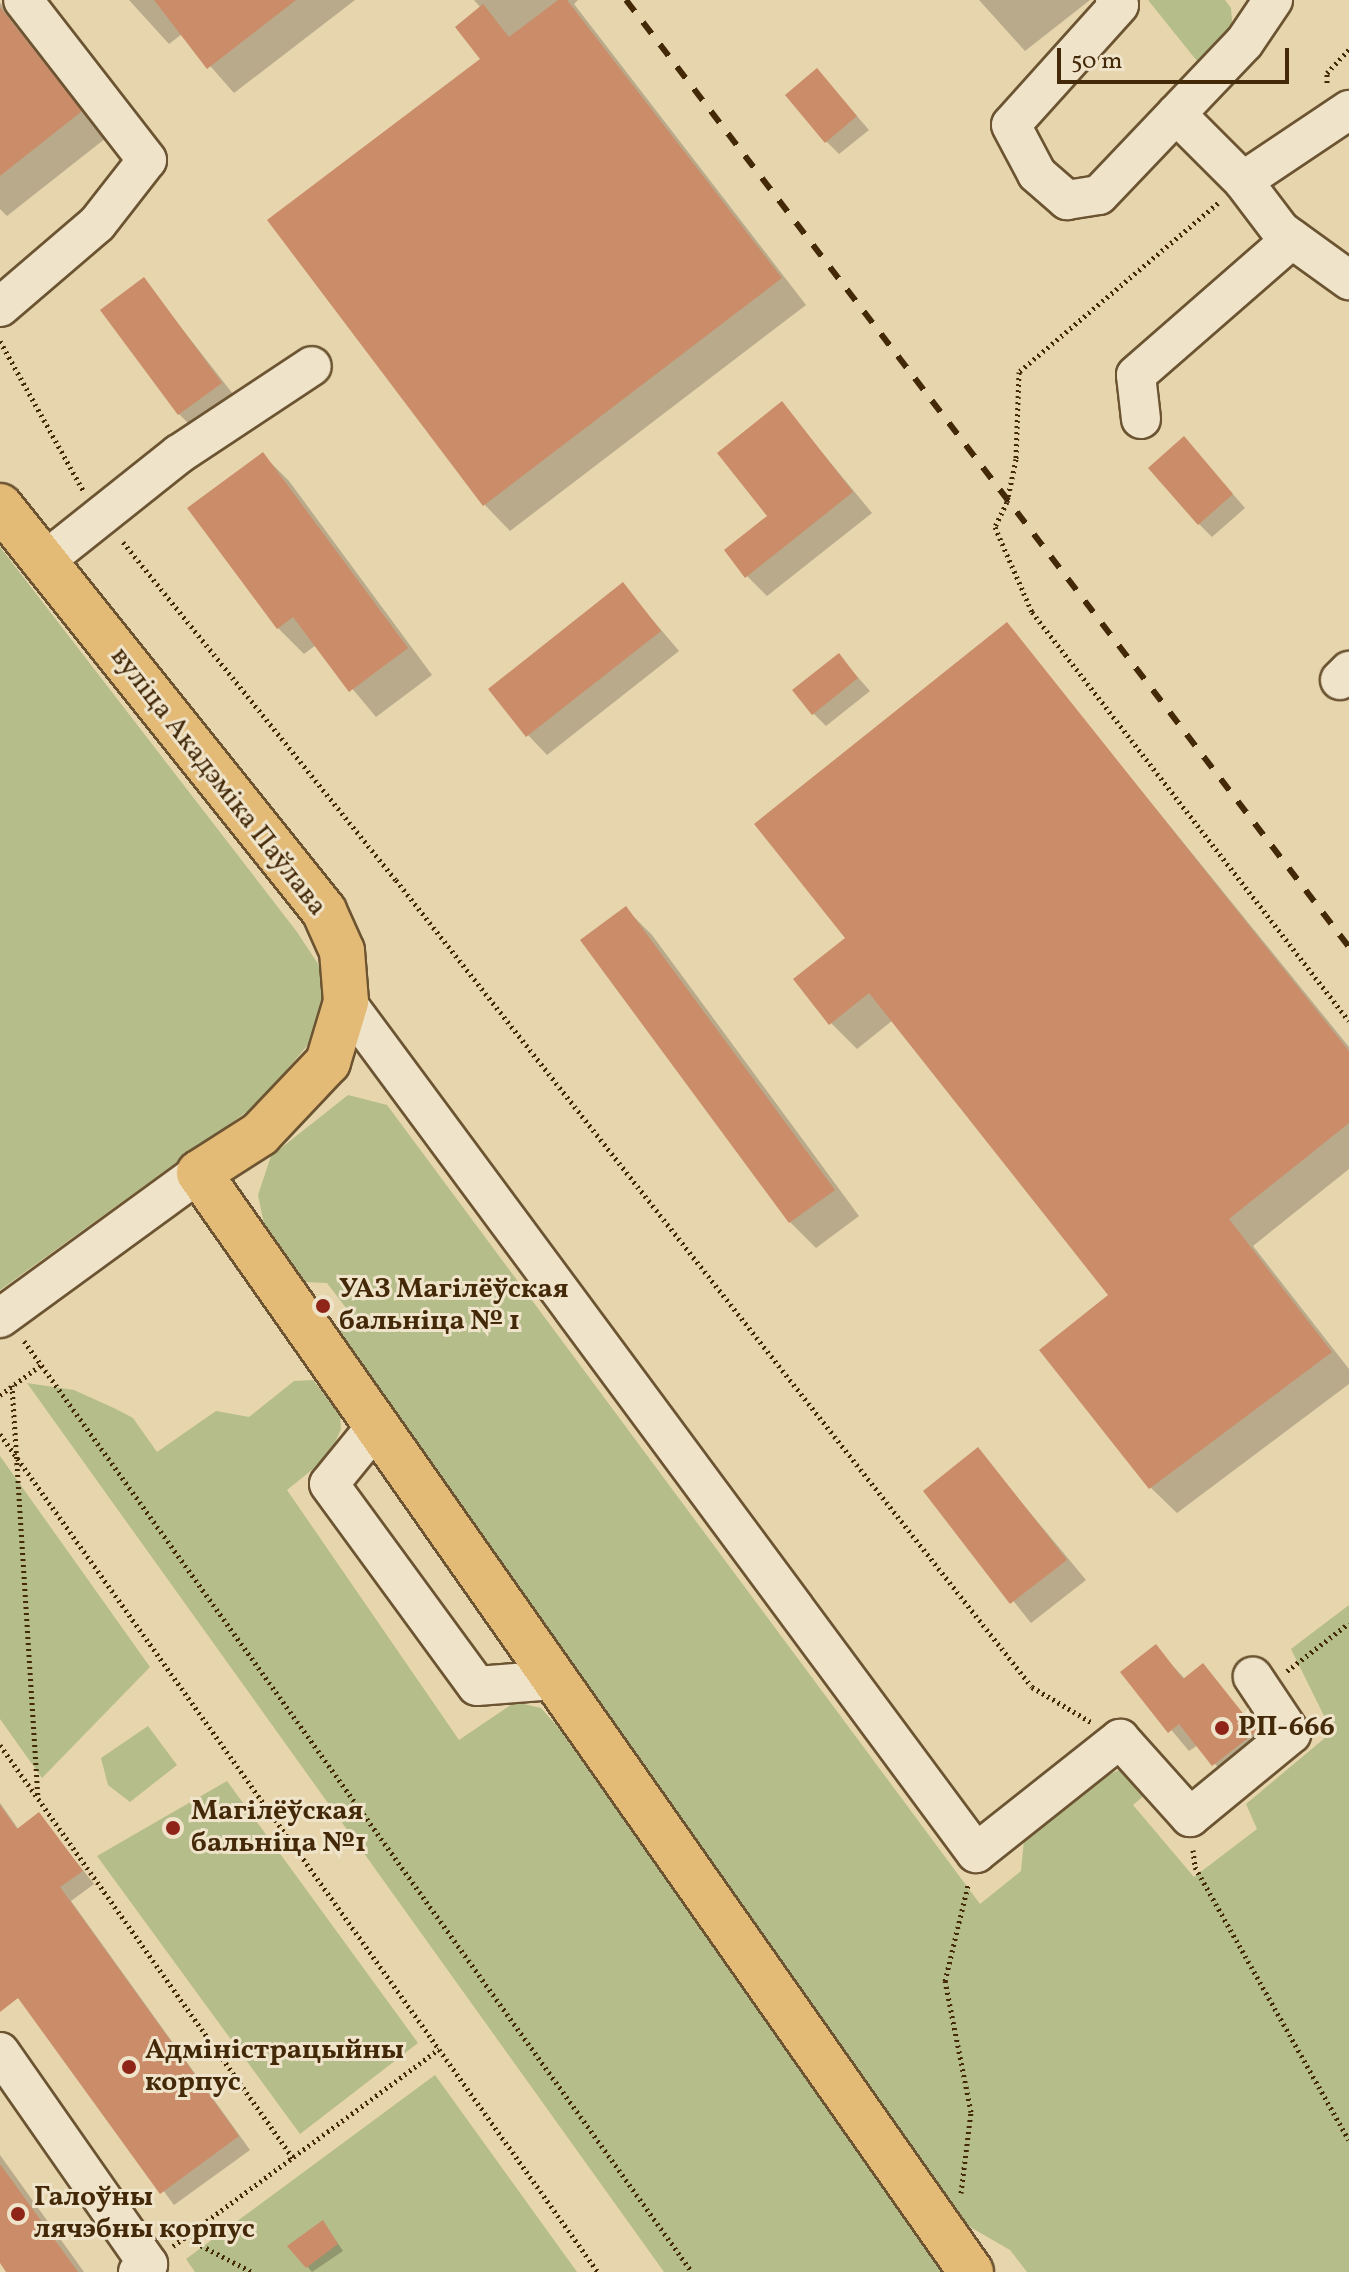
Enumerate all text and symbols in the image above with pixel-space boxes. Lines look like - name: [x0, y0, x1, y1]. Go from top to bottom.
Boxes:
- scale bar: [1061, 32, 1293, 82]
- text: 50 m: [1071, 45, 1123, 79]
- street label: вуліца Акадэміка Паўлава: [103, 641, 333, 923]
- place label: УАЗ Магілёўская бальніца № 1: [339, 1273, 569, 1339]
- marker: УАЗ Магілёўская бальніца № 1: [314, 1297, 332, 1315]
- place label: РП-666: [1238, 1711, 1335, 1745]
- marker: РП-666: [1213, 1719, 1231, 1737]
- place label: Магілёўская бальніца №1: [191, 1795, 366, 1861]
- marker: Магілёўская бальніца №1: [162, 1817, 184, 1839]
- place label: Адміністрацыйны корпус: [145, 2034, 404, 2100]
- marker: Адміністрацыйны корпус: [120, 2058, 138, 2076]
- place label: Галоўны лячэбны корпус: [34, 2181, 255, 2247]
- marker: Галоўны лячэбны корпус: [9, 2205, 27, 2223]

